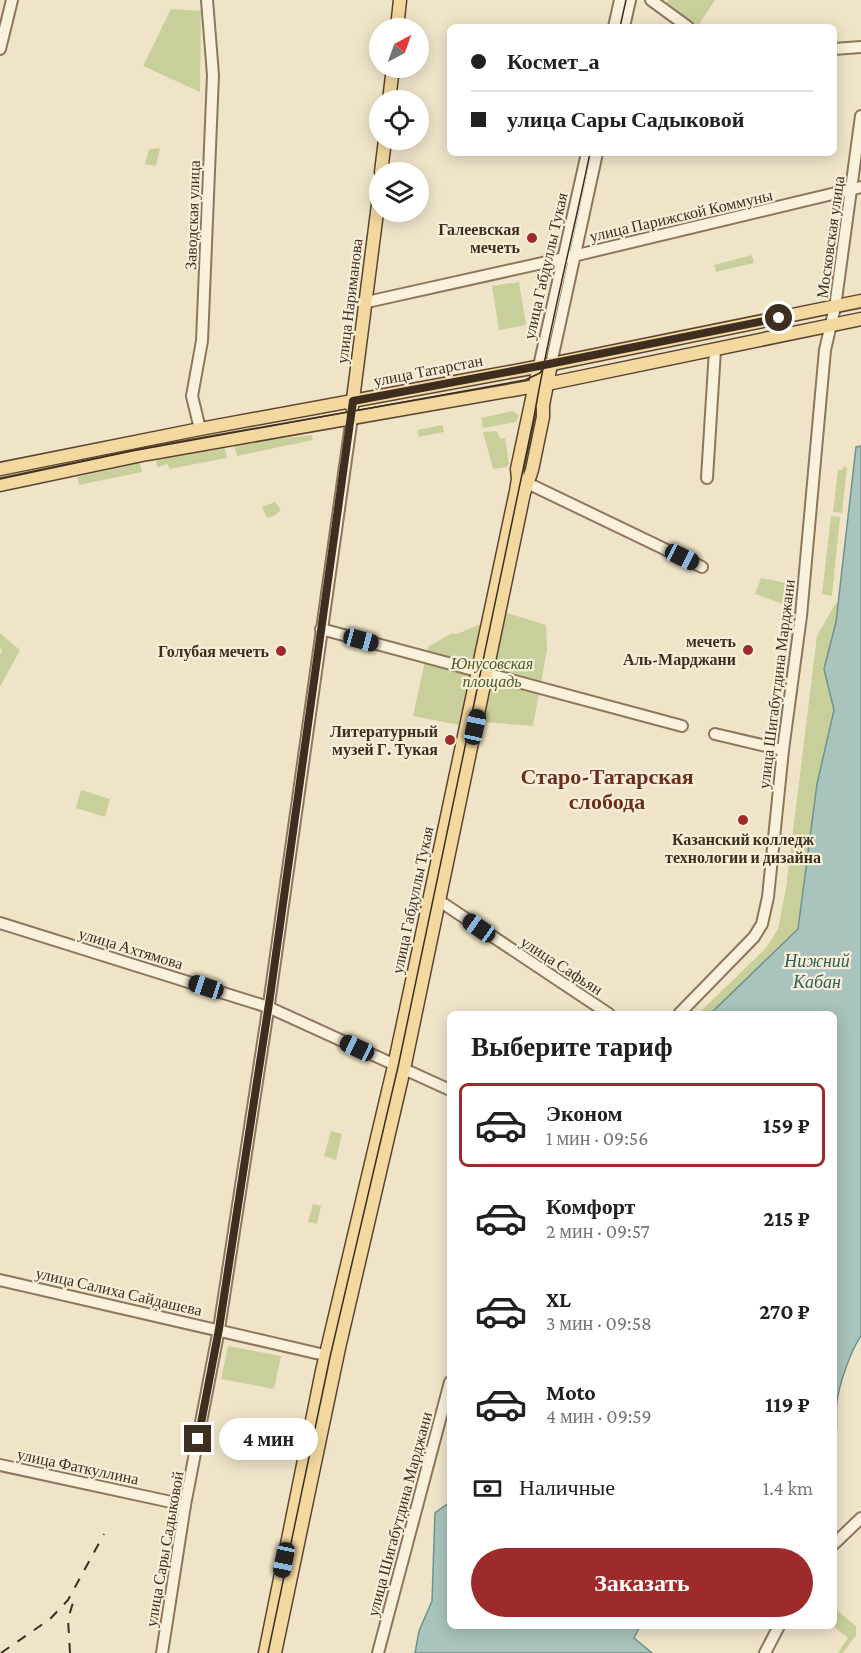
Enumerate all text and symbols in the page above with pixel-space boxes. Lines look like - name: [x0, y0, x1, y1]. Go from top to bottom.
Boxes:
- north arrow: [369, 18, 429, 78]
- map controls: [369, 18, 429, 222]
- text: Космет_а: [507, 49, 600, 74]
- button: locate: [369, 90, 429, 150]
- text: улица Сары Садыковой: [507, 107, 744, 132]
- street label: Заводская улица: [182, 160, 204, 270]
- button: layers: [369, 162, 429, 222]
- street label: Московская улица: [813, 175, 848, 299]
- street label: улица Парижской Коммуны: [588, 186, 775, 246]
- street label: улица Габдуллы Тукая: [520, 190, 572, 341]
- place label: Галеевская мечеть: [438, 221, 521, 256]
- marker: Галеевская мечеть: [525, 231, 539, 245]
- street label: улица Нариманова: [333, 238, 367, 365]
- route start: [765, 304, 792, 331]
- street label: улица Татарстан: [372, 351, 485, 390]
- car: [662, 541, 702, 573]
- street label: улица Шигабутдина Марджани: [755, 578, 799, 790]
- car: [341, 627, 381, 653]
- place label: мечеть Аль-Марджани: [623, 633, 737, 669]
- place label: Голубая мечеть: [158, 643, 270, 661]
- marker: мечеть Аль-Марджани: [741, 643, 755, 657]
- marker: Голубая мечеть: [274, 644, 288, 658]
- park label: Юнусовская площадь: [450, 655, 533, 691]
- car: [462, 708, 488, 746]
- place label: Литературный музей Г. Тукая: [330, 723, 438, 759]
- marker: Литературный музей Г. Тукая: [443, 733, 457, 747]
- district label: Старо-Татарская слобода: [520, 764, 694, 814]
- marker: Казанский колледж технологии и дизайна: [736, 813, 750, 827]
- street label: улица Габдуллы Тукая: [389, 824, 438, 976]
- place label: Казанский колледж технологии и дизайна: [665, 831, 821, 866]
- car: [459, 910, 499, 946]
- street label: улица Ахтямова: [76, 925, 185, 973]
- street label: улица Сафьян: [517, 933, 606, 999]
- water label: Нижний Кабан: [783, 951, 850, 992]
- car: [186, 973, 226, 1001]
- car: [337, 1032, 377, 1064]
- text: Выберите тариф: [471, 1032, 673, 1062]
- icon: car: [474, 1098, 528, 1152]
- text: Эконом: [546, 1101, 623, 1126]
- text: 159 ₽: [763, 1113, 810, 1138]
- text: 1 мин · 09:56: [546, 1127, 648, 1149]
- icon: car: [474, 1191, 528, 1245]
- text: Комфорт: [546, 1194, 635, 1219]
- text: 215 ₽: [763, 1206, 810, 1231]
- text: 2 мин · 09:57: [546, 1220, 650, 1242]
- street label: улица Салиха Сайдашева: [34, 1264, 204, 1320]
- icon: car: [474, 1284, 528, 1338]
- text: XL: [546, 1287, 571, 1312]
- text: 270 ₽: [759, 1299, 810, 1324]
- text: 3 мин · 09:58: [546, 1312, 652, 1334]
- icon: car: [474, 1377, 528, 1431]
- text: Moto: [546, 1380, 596, 1405]
- text: 119 ₽: [765, 1392, 810, 1417]
- text: 4 мин · 09:59: [546, 1405, 652, 1427]
- street label: улица Шигабутдина Марджани: [364, 1410, 436, 1619]
- callout: 4 мин: [219, 1418, 318, 1460]
- route end: [184, 1425, 211, 1452]
- text: 4 мин: [243, 1428, 294, 1450]
- street label: улица Фаткуллина: [15, 1445, 140, 1489]
- street label: улица Сары Садыковой: [142, 1470, 188, 1628]
- icon: cash: [471, 1472, 504, 1505]
- text: Наличные: [519, 1475, 615, 1500]
- text: 1.4 km: [763, 1477, 813, 1499]
- car: [271, 1541, 297, 1579]
- button: Заказать: [471, 1548, 813, 1617]

